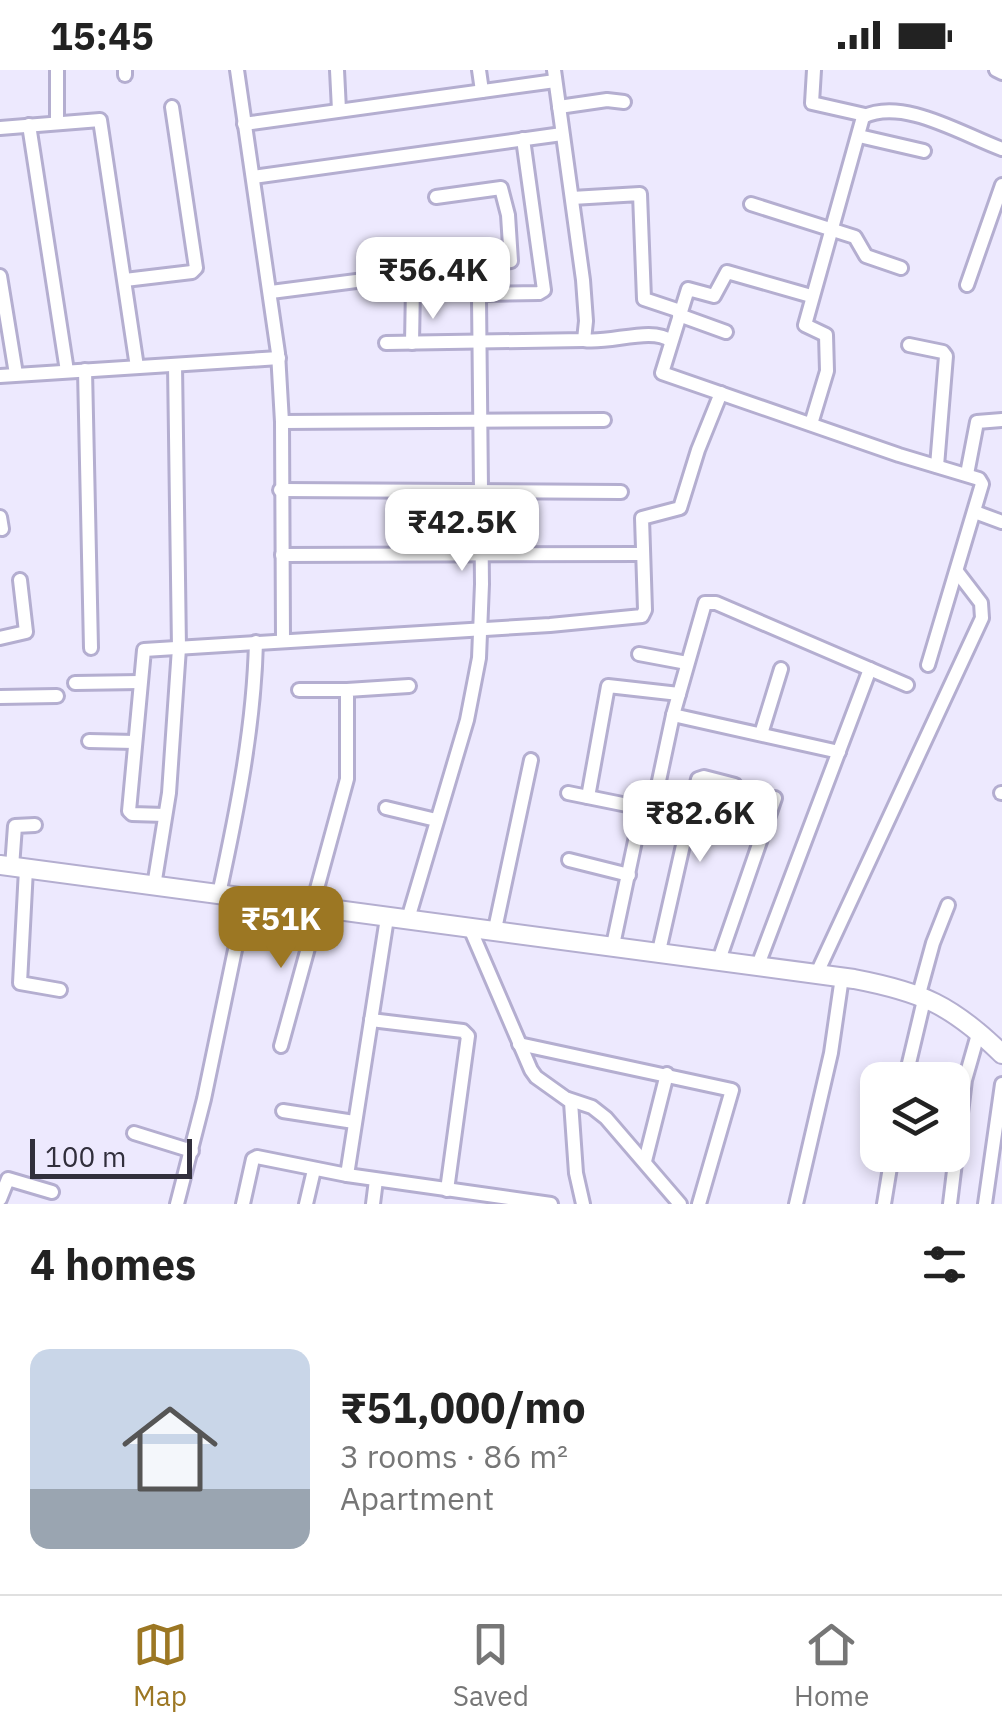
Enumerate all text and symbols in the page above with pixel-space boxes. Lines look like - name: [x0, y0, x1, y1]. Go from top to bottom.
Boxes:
- text: 15:45: [50, 11, 154, 60]
- pin: ₹56.4K: [352, 237, 514, 322]
- text: ₹56.4K: [378, 248, 488, 290]
- pin: ₹42.5K: [381, 489, 543, 574]
- text: ₹42.5K: [407, 500, 517, 542]
- pin: ₹82.6K: [619, 780, 781, 865]
- text: ₹82.6K: [645, 791, 755, 833]
- pin: ₹51K: [222, 886, 340, 971]
- text: ₹51K: [241, 897, 321, 939]
- map controls: [860, 1062, 970, 1172]
- button: layers: [860, 1062, 970, 1172]
- scale bar: [30, 1134, 192, 1178]
- text: 100 m: [45, 1138, 126, 1175]
- text: 4 homes: [30, 1237, 196, 1292]
- icon: filters: [917, 1237, 972, 1292]
- text: ₹51,000/mo: [340, 1380, 586, 1435]
- icon: home: [110, 1389, 230, 1509]
- text: 3 rooms · 86 m²: [340, 1435, 568, 1477]
- text: Apartment: [340, 1477, 494, 1519]
- tab: Map: [133, 1617, 188, 1714]
- tab: Saved: [453, 1617, 529, 1714]
- tab: Home: [794, 1617, 869, 1714]

